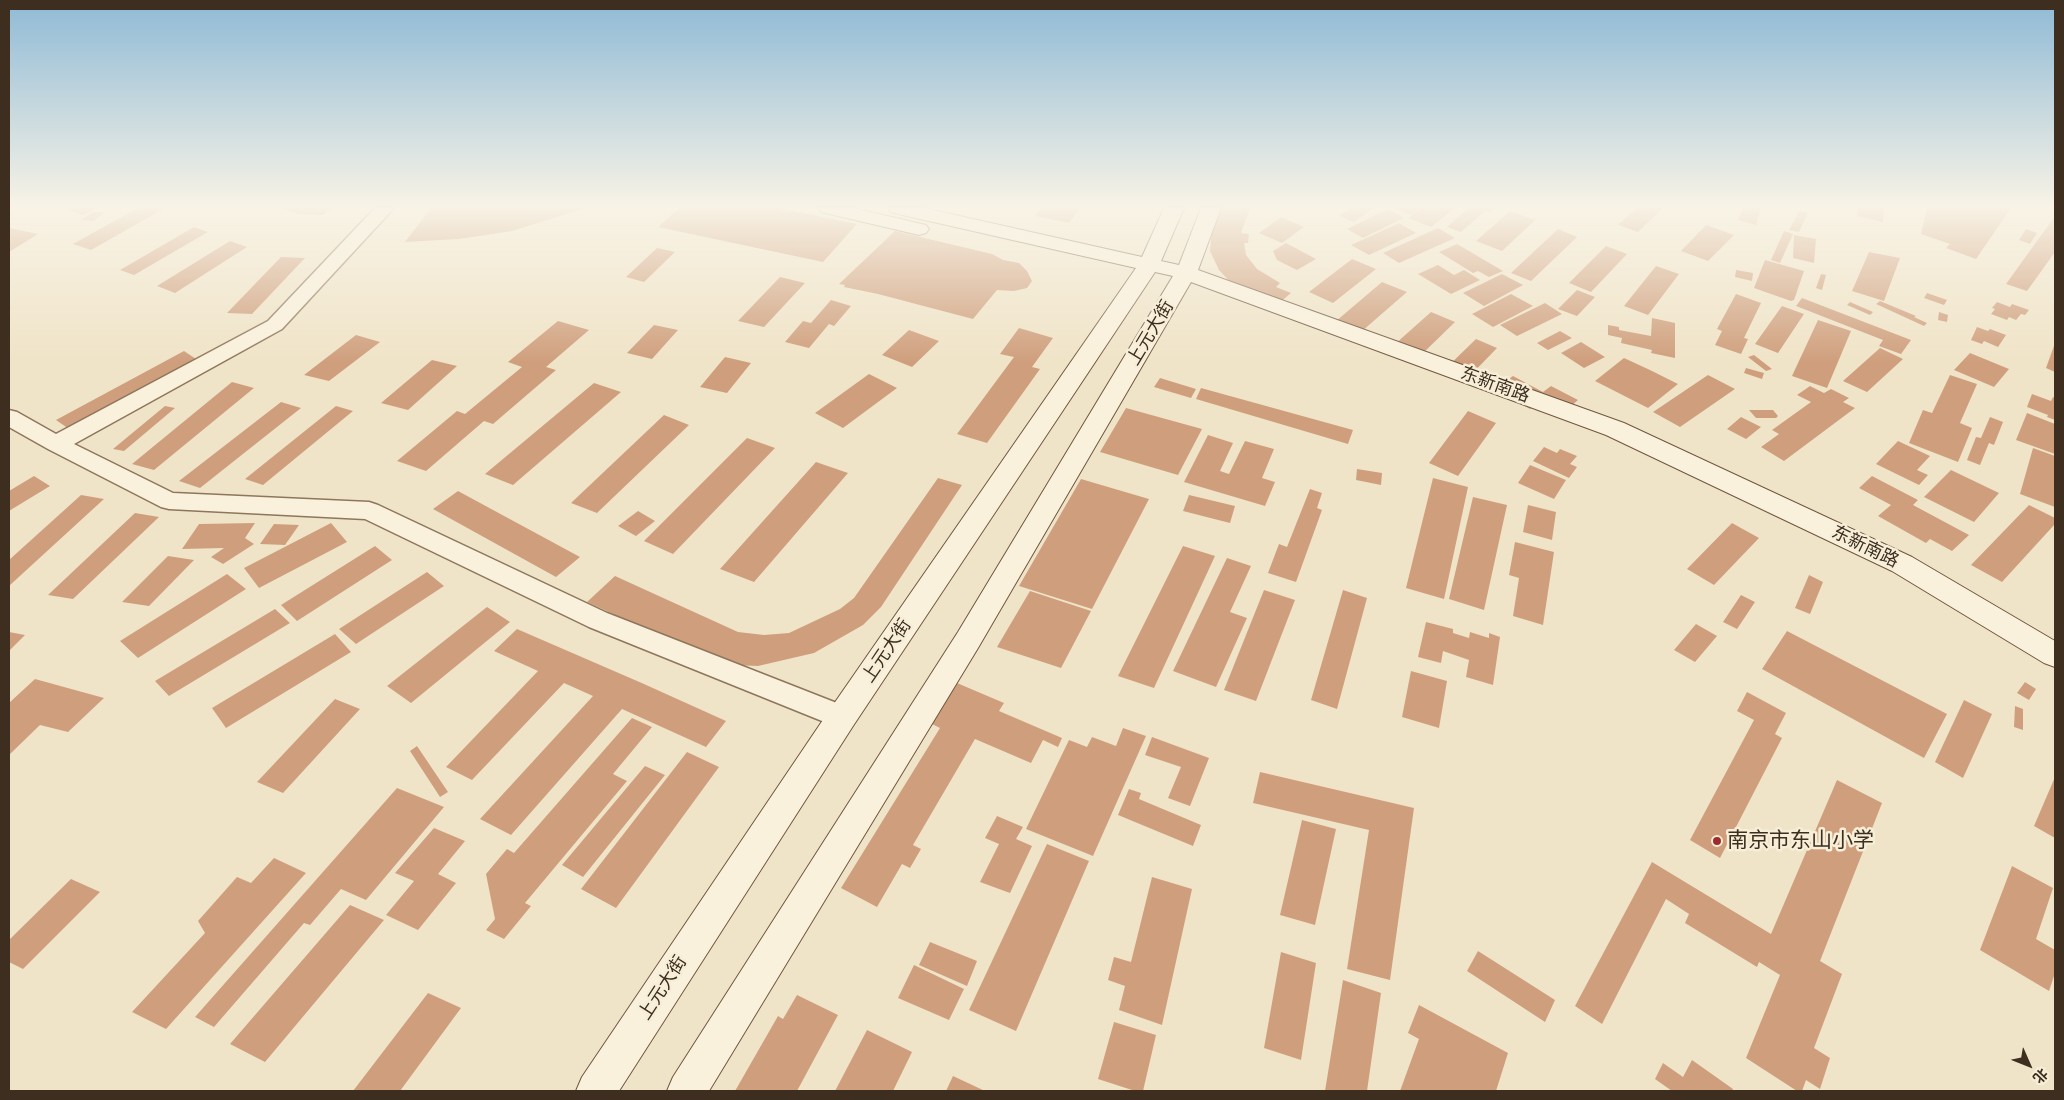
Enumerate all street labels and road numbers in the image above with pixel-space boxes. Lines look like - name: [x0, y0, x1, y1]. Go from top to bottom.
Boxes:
- street label: 上元大街: [1123, 297, 1179, 369]
- street label: 东新南路: [1457, 363, 1533, 407]
- street label: 东新南路: [1828, 522, 1902, 572]
- street label: 上元大街: [858, 615, 916, 687]
- street label: 上元大街: [634, 952, 692, 1024]

